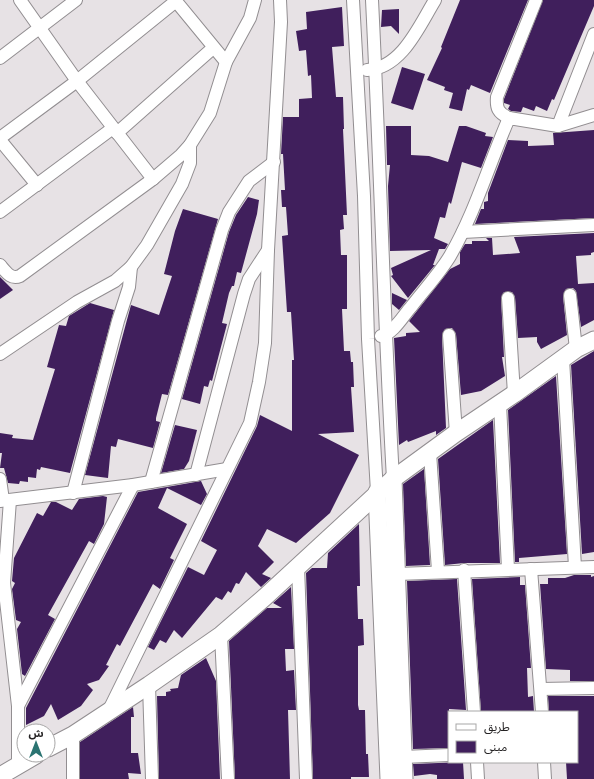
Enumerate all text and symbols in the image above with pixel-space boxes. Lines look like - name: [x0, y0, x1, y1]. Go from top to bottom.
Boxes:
- legend: [448, 711, 578, 763]
- text: طريق: [484, 720, 510, 735]
- north arrow: [16, 723, 56, 763]
- text: ش: [28, 727, 44, 740]
- text: مبنى: [484, 740, 507, 754]

